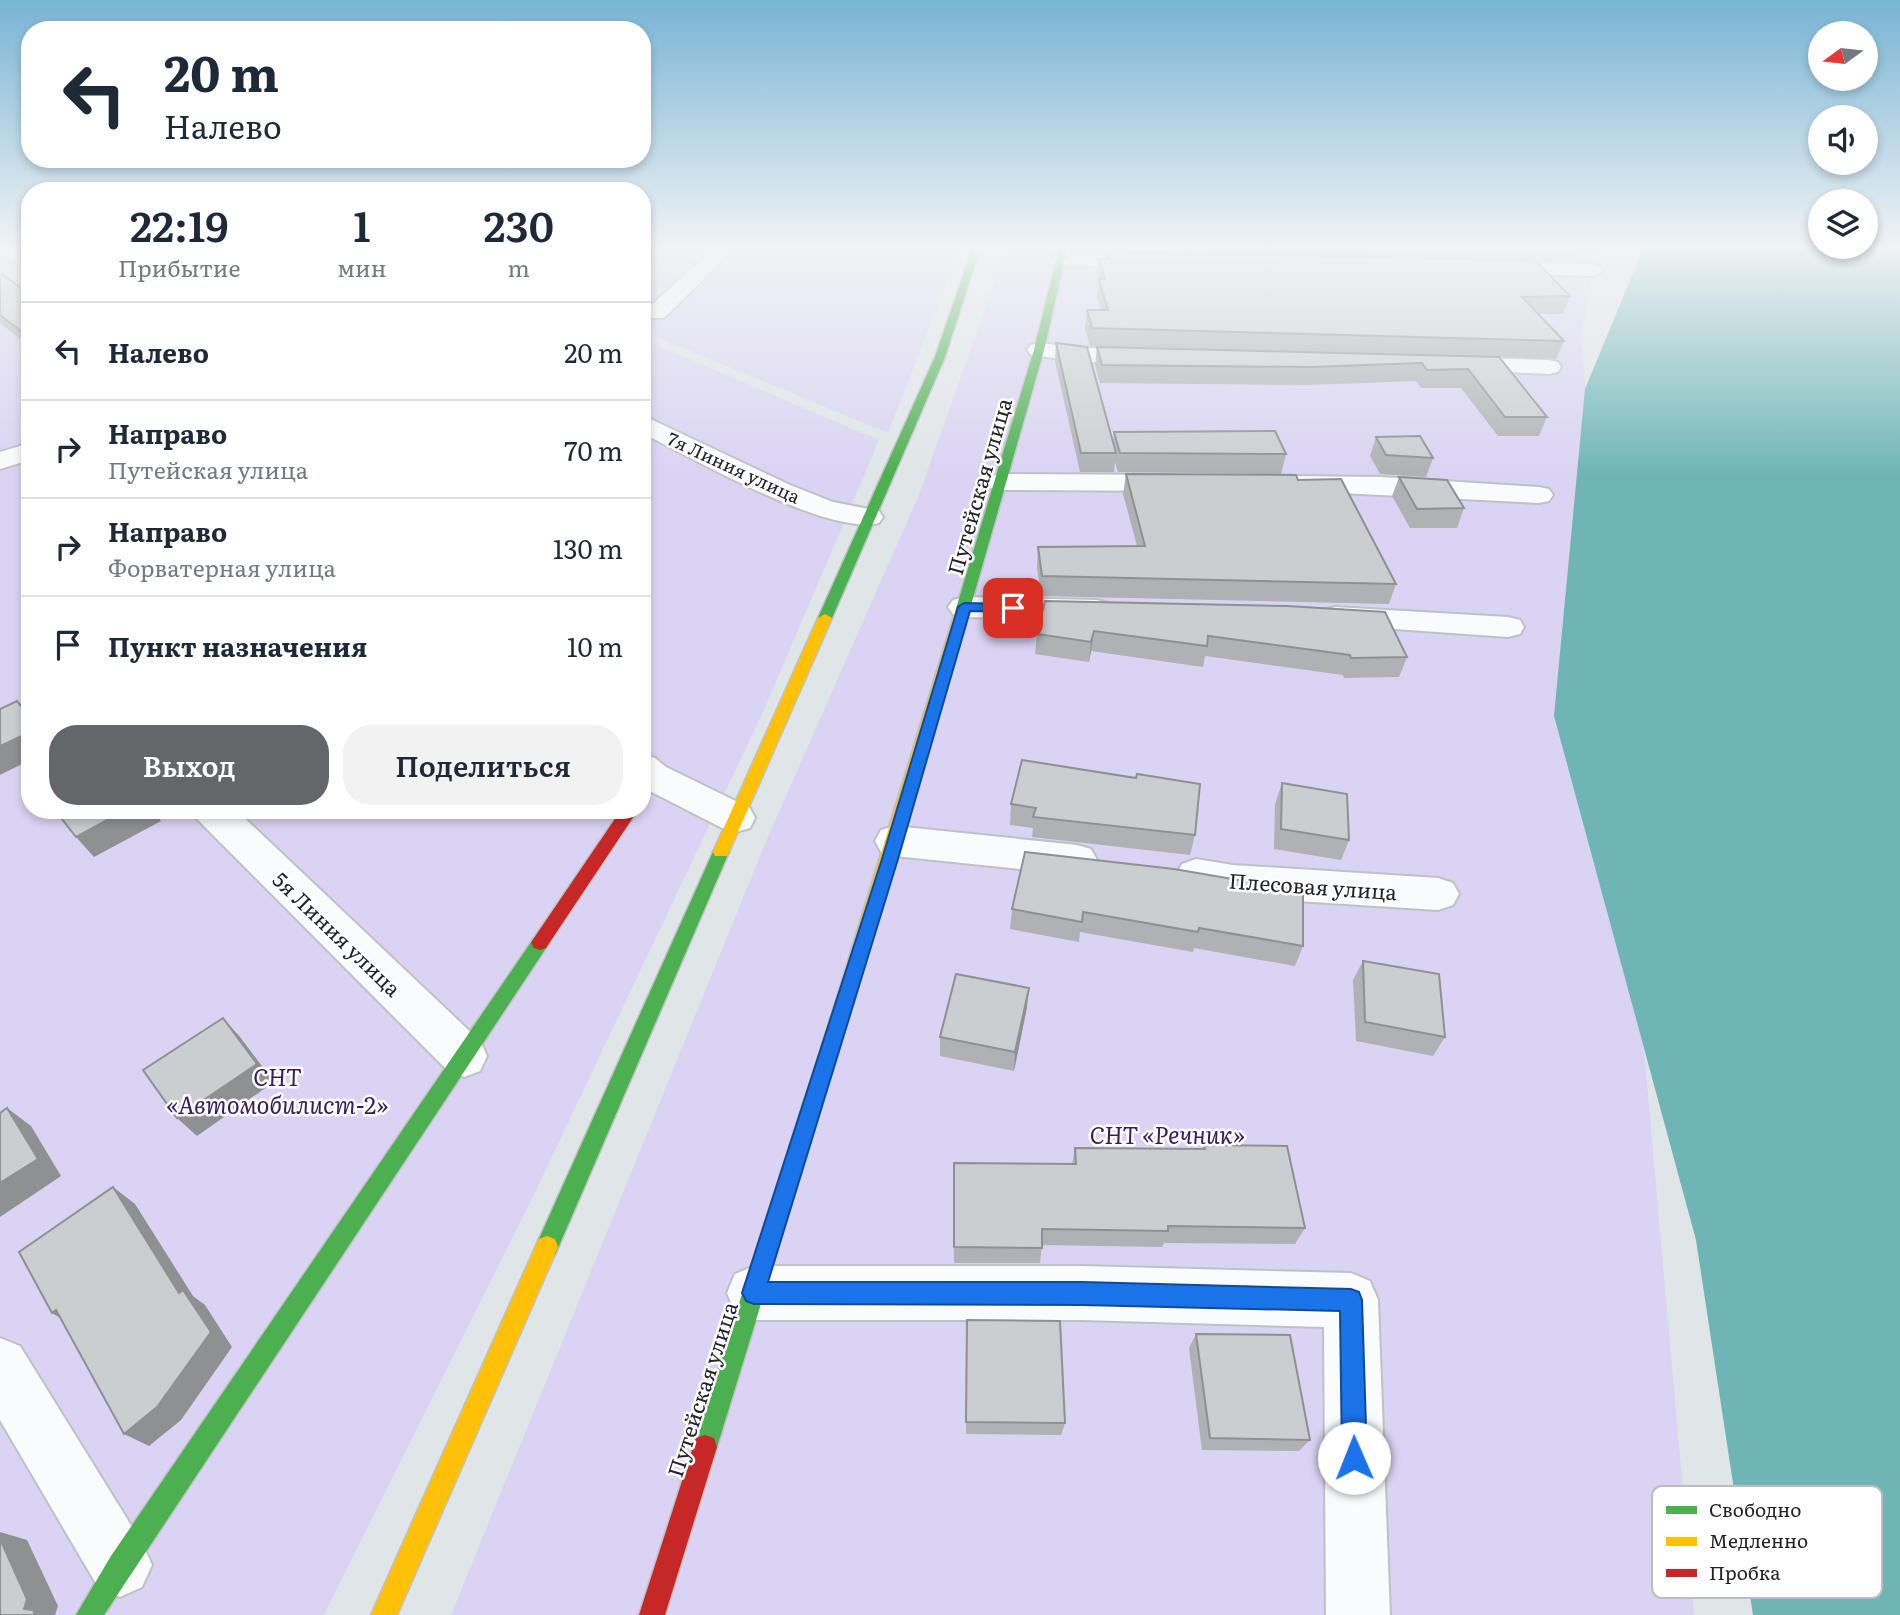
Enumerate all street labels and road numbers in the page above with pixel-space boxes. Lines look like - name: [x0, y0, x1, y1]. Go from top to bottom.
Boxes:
- street label: Путейская улица: [938, 393, 1018, 578]
- street label: 7я Линия улица: [663, 424, 805, 510]
- street label: 5я Линия улица: [267, 864, 410, 1003]
- street label: Плесовая улица: [1228, 864, 1399, 906]
- street label: Путейская улица: [658, 1297, 744, 1481]

